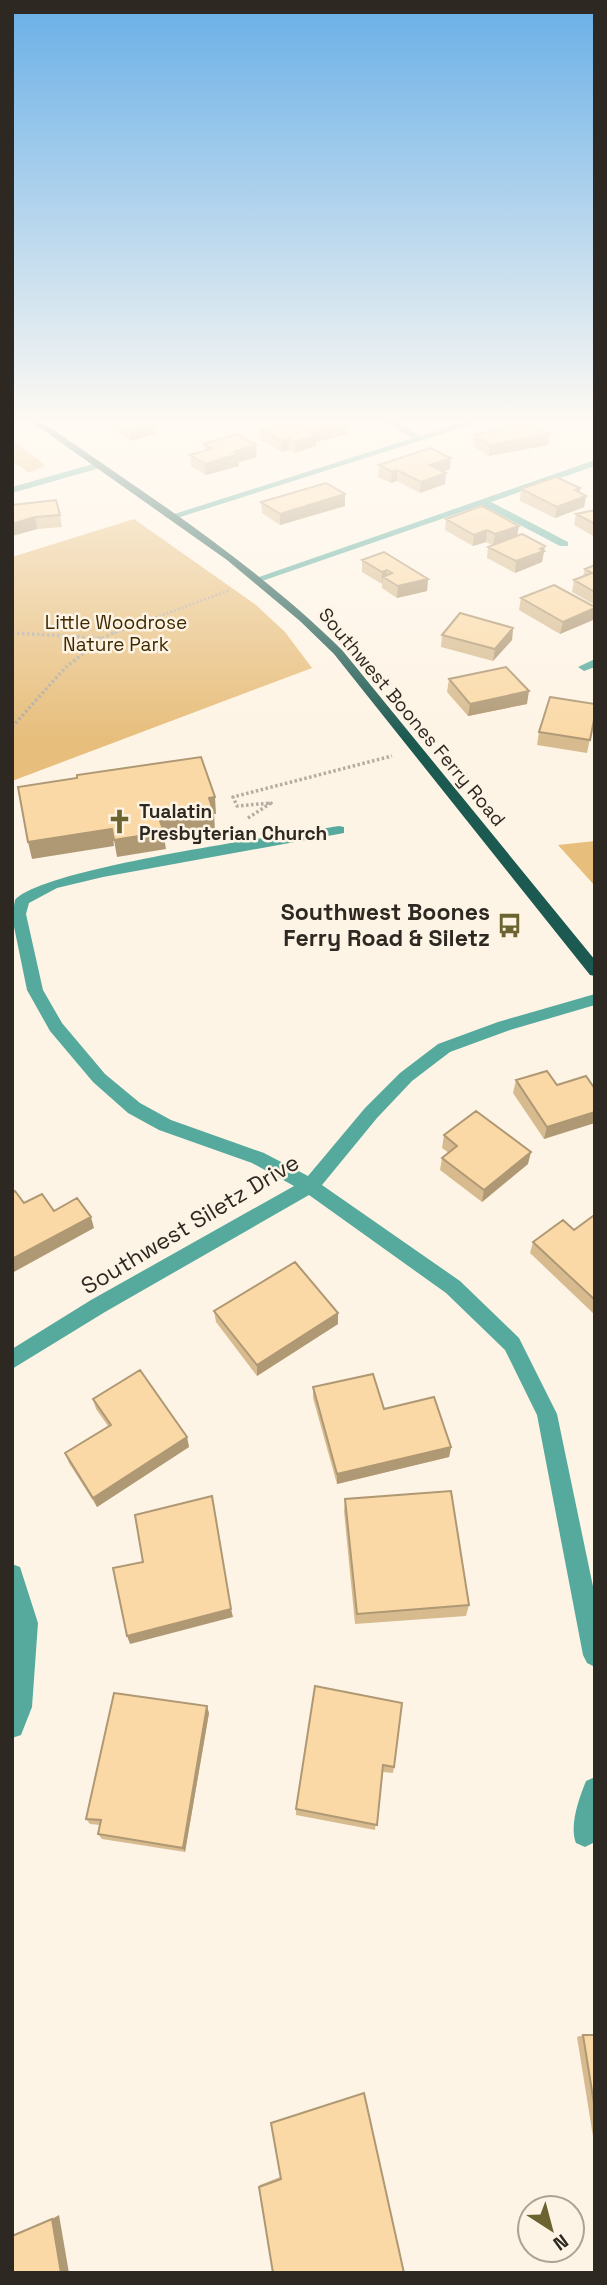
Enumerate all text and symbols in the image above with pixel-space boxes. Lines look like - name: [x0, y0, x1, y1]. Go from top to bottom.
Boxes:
- street label: Southwest Boones Ferry Road: [313, 603, 511, 831]
- park label: Little Woodrose Nature Park: [45, 610, 187, 657]
- place label: Tualatin Presbyterian Church: [139, 799, 327, 846]
- church icon: Tualatin Presbyterian Church: [105, 808, 133, 836]
- place label: Southwest Boones Ferry Road & Siletz: [281, 897, 490, 953]
- bus stop icon: Southwest Boones Ferry Road & Siletz: [496, 911, 524, 939]
- street label: Southwest Siletz Drive: [75, 1147, 305, 1301]
- north arrow: [516, 2194, 586, 2264]
- text: N: [548, 2228, 573, 2256]

